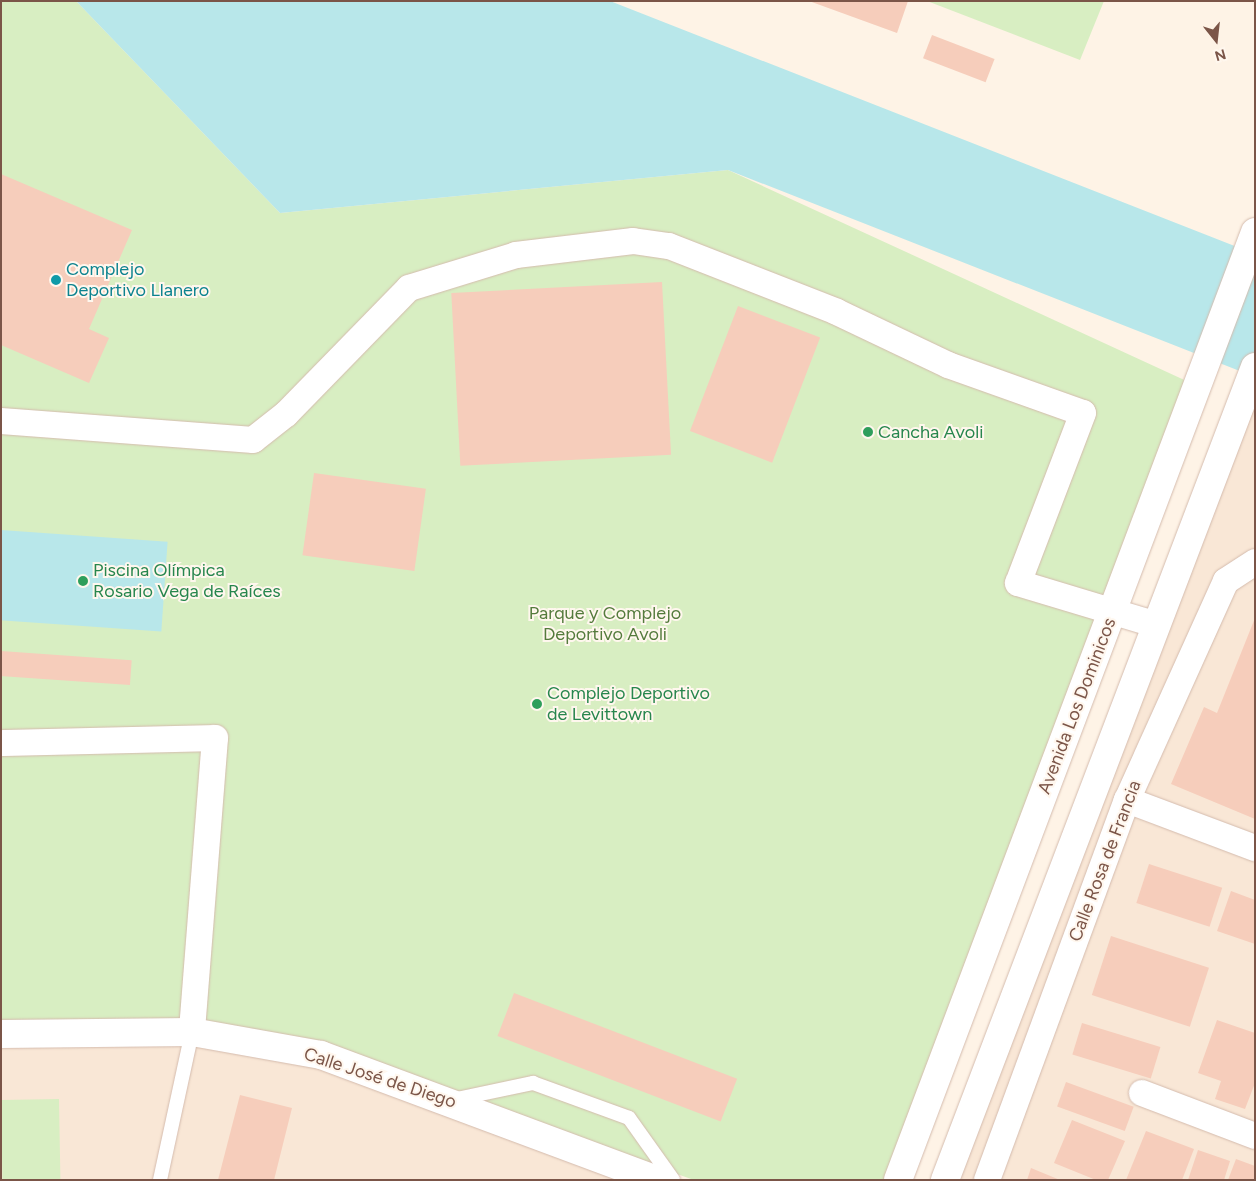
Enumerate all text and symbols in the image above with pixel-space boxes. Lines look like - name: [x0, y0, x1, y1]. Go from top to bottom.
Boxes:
- north arrow: [1191, 15, 1241, 65]
- text: N: [1213, 45, 1228, 65]
- place label: Complejo Deportivo Llanero: [66, 259, 209, 302]
- marker: Complejo Deportivo Llanero: [50, 274, 62, 286]
- place label: Cancha Avoli: [878, 421, 983, 443]
- marker: Cancha Avoli: [862, 426, 874, 438]
- place label: Piscina Olímpica Rosario Vega de Raíces: [93, 560, 281, 602]
- marker: Piscina Olímpica Rosario Vega de Raíces: [77, 575, 89, 587]
- park label: Parque y Complejo Deportivo Avoli: [529, 603, 681, 646]
- street label: Avenida Los Dominicos: [1033, 615, 1121, 797]
- place label: Complejo Deportivo de Levittown: [547, 683, 710, 726]
- marker: Complejo Deportivo de Levittown: [531, 698, 543, 710]
- street label: Calle Rosa de Francia: [1064, 777, 1146, 945]
- street label: Calle José de Diego: [301, 1043, 459, 1113]

